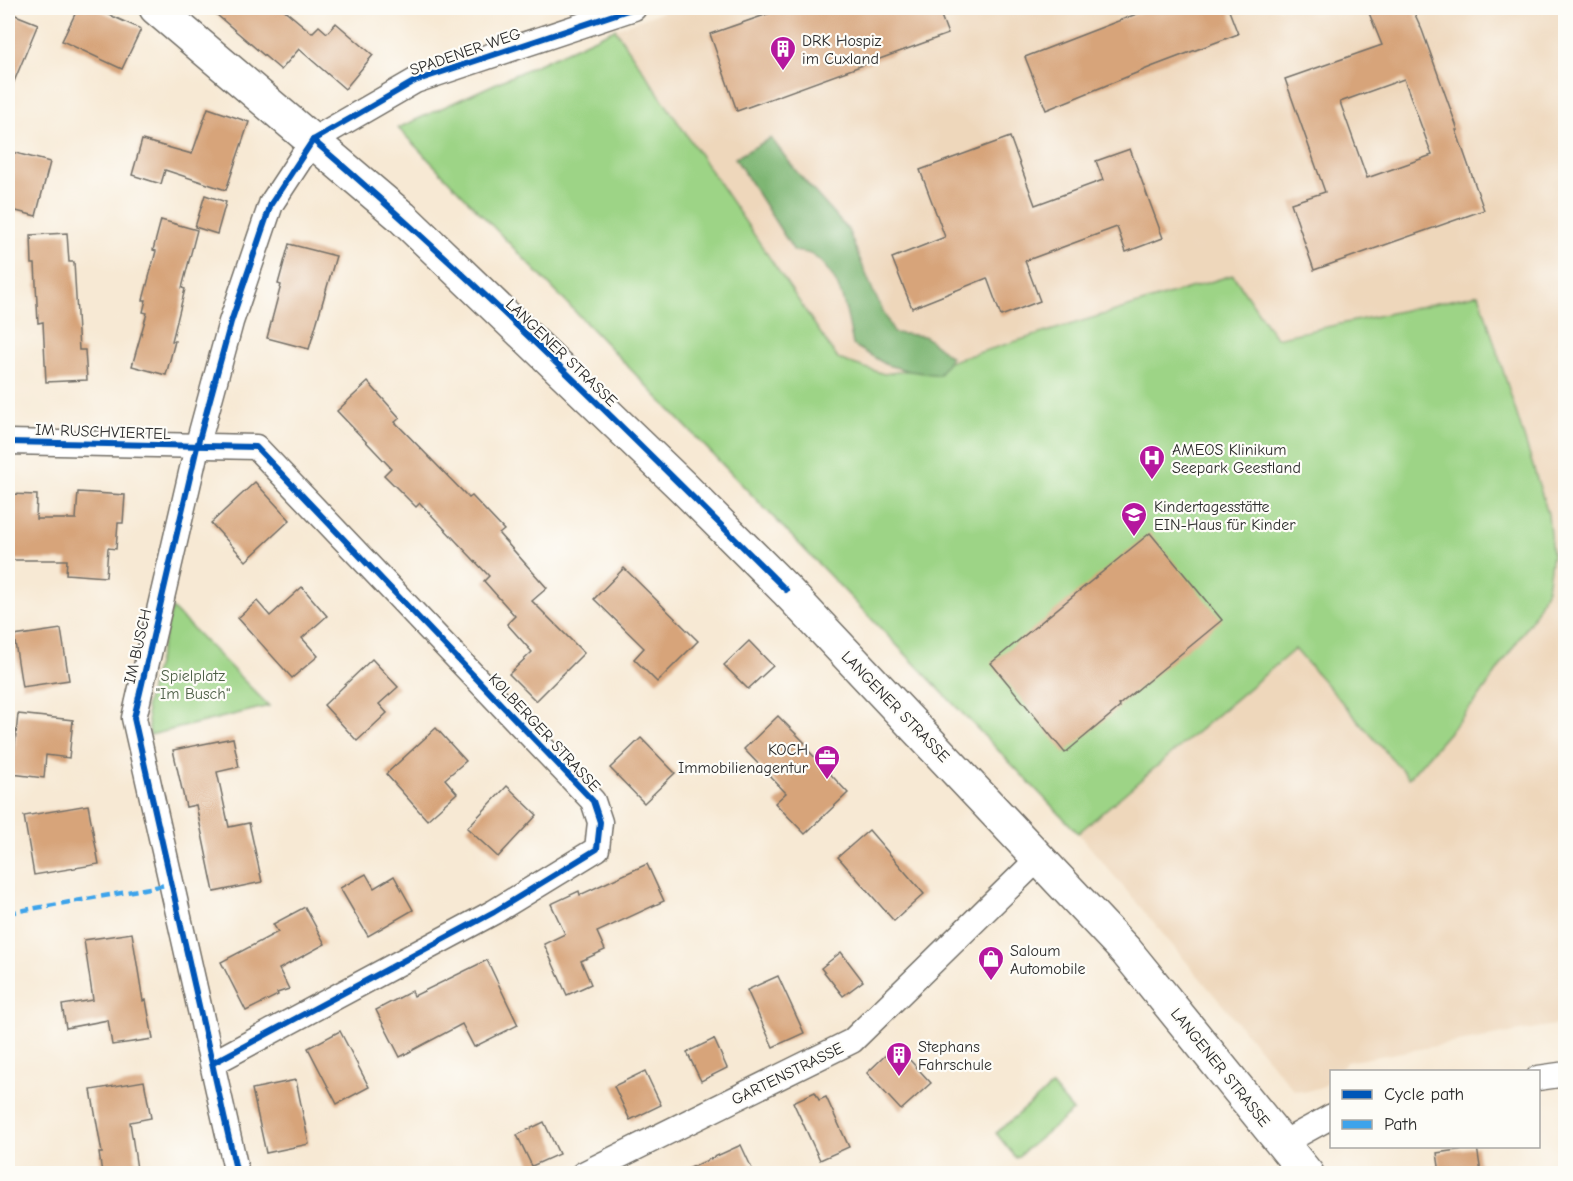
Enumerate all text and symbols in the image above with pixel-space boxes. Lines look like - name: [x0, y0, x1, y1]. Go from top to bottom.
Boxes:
- street label: SPADENER WEG: [408, 25, 523, 79]
- place label: DRK Hospiz im Cuxland: [802, 32, 882, 68]
- building icon: DRK Hospiz im Cuxland: [768, 34, 798, 72]
- street label: LANGENER STRASSE: [502, 295, 621, 411]
- street label: IM RUSCHVIERTEL: [35, 421, 171, 443]
- place label: AMEOS Klinikum Seepark Geestland: [1172, 441, 1301, 477]
- hospital icon: AMEOS Klinikum Seepark Geestland: [1137, 443, 1167, 481]
- place label: Kindertagesstätte EIN-Haus für Kinder: [1154, 498, 1296, 534]
- school or university icon: Kindertagesstätte EIN-Haus für Kinder: [1119, 500, 1149, 538]
- street label: IM BUSCH: [121, 607, 155, 685]
- street label: LANGENER STRASSE: [838, 647, 953, 766]
- park label: Spielplatz "Im Busch": [156, 667, 230, 703]
- street label: KOLBERGER STRASSE: [485, 670, 604, 796]
- place label: KOCH Immobilienagentur: [678, 741, 809, 777]
- office icon: KOCH Immobilienagentur: [812, 743, 842, 781]
- place label: Saloum Automobile: [1010, 942, 1085, 978]
- shop icon: Saloum Automobile: [976, 944, 1006, 982]
- street label: LANGENER STRASSE: [1167, 1005, 1274, 1131]
- place label: Stephans Fahrschule: [918, 1038, 992, 1074]
- street label: GARTENSTRASSE: [729, 1039, 847, 1109]
- building icon: Stephans Fahrschule: [884, 1040, 914, 1078]
- legend: [1330, 1070, 1540, 1148]
- text: Cycle path: [1384, 1084, 1464, 1105]
- text: Path: [1384, 1114, 1417, 1135]

